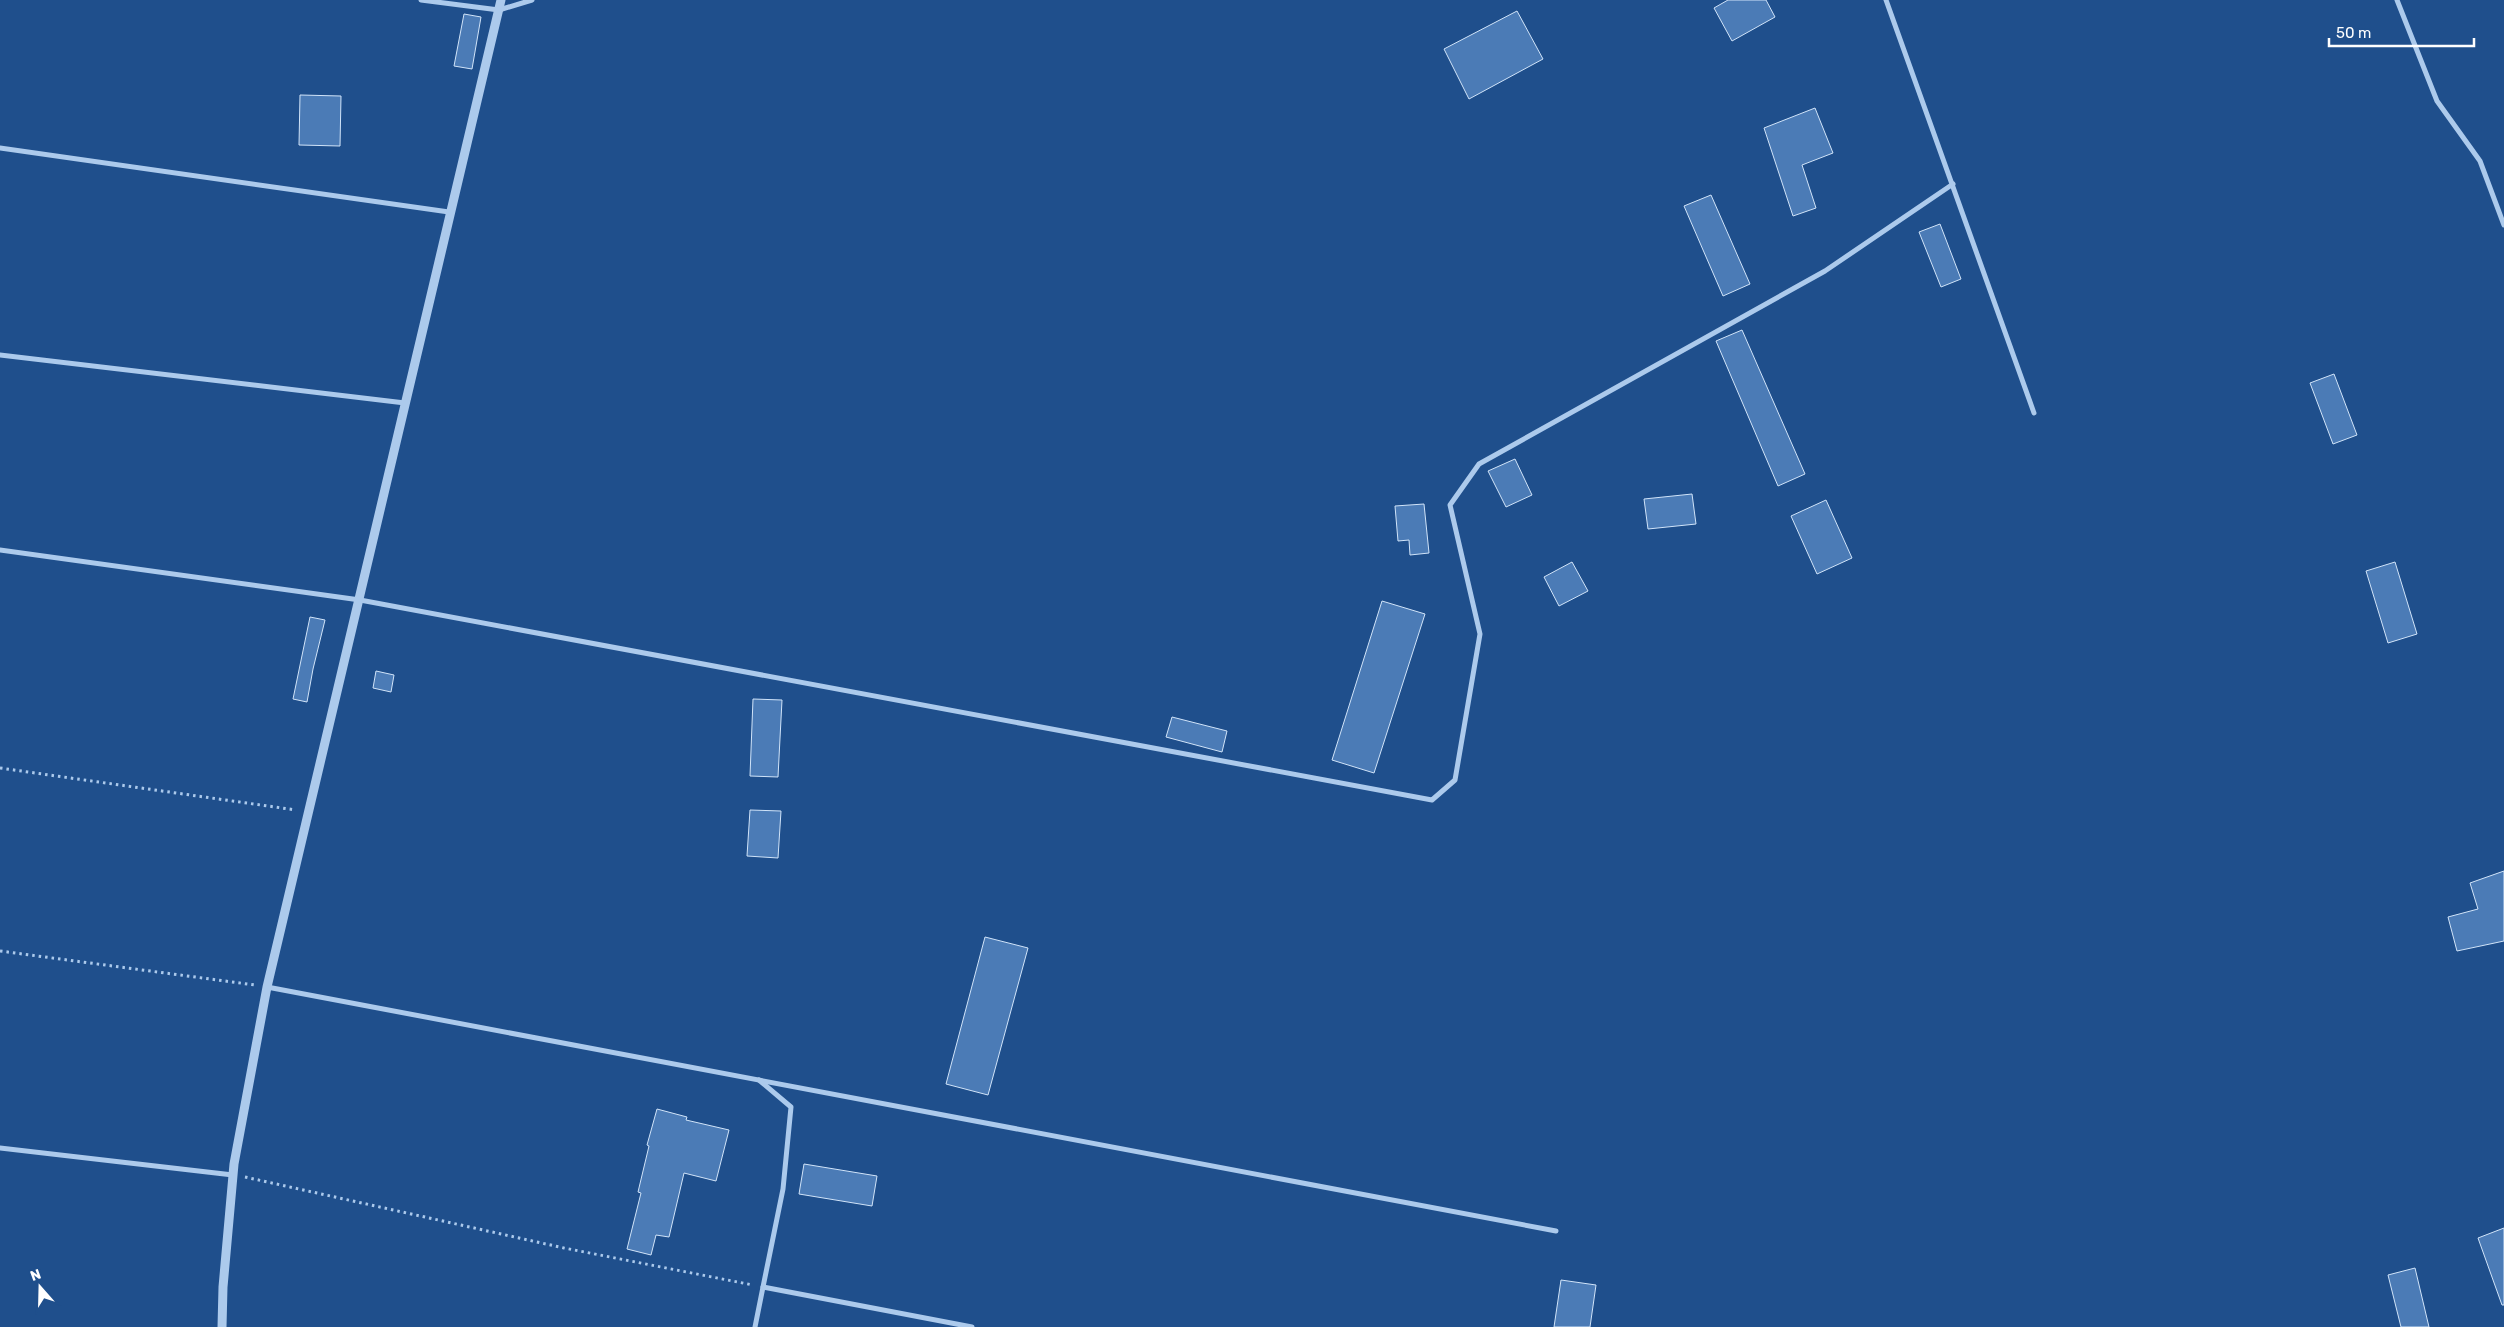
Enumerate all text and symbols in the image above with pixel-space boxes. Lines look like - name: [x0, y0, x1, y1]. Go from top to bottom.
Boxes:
- scale bar: [2329, 15, 2474, 47]
- text: 50 m: [2336, 24, 2371, 42]
- north arrow: [15, 1262, 65, 1312]
- text: N: [28, 1266, 43, 1285]

